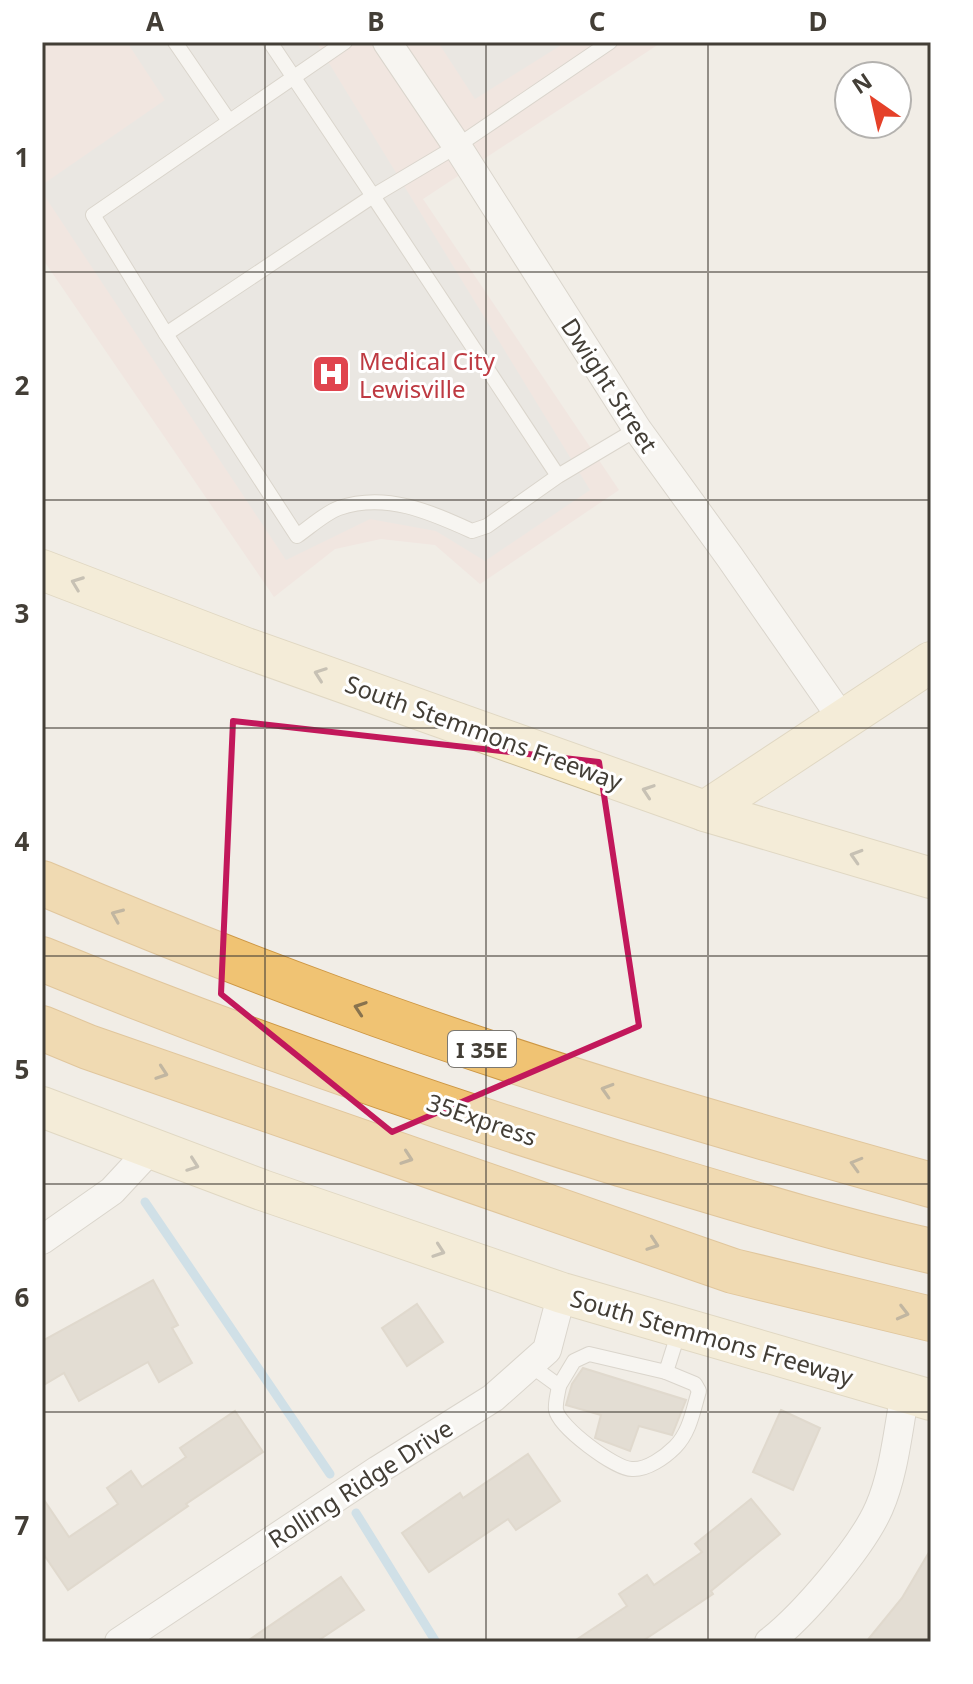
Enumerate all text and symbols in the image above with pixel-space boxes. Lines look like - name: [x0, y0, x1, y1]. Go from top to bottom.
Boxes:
- text: A: [146, 3, 164, 39]
- text: B: [367, 3, 385, 39]
- text: C: [589, 3, 605, 39]
- text: D: [808, 3, 828, 39]
- north arrow: [833, 60, 913, 140]
- text: N: [845, 65, 877, 100]
- text: 1: [15, 139, 29, 175]
- street label: Dwight Street: [554, 311, 666, 459]
- place label: Medical City Lewisville: [359, 344, 496, 405]
- hospital icon: Medical City Lewisville: [310, 353, 352, 395]
- text: 2: [15, 367, 30, 403]
- one-way arrow: [71, 576, 85, 593]
- text: 3: [15, 595, 29, 631]
- street label: South Stemmons Freeway: [341, 666, 628, 798]
- one-way arrow: [314, 667, 328, 684]
- one-way arrow: [642, 784, 656, 801]
- text: 4: [15, 823, 30, 859]
- one-way arrow: [850, 849, 864, 865]
- one-way arrow: [111, 908, 125, 924]
- one-way arrow: [354, 1001, 368, 1017]
- road number: I 35E: [448, 1031, 516, 1067]
- text: 5: [15, 1051, 29, 1087]
- one-way arrow: [154, 1063, 168, 1079]
- one-way arrow: [600, 1083, 614, 1099]
- street label: 35Express: [423, 1085, 541, 1153]
- one-way arrow: [399, 1149, 413, 1165]
- one-way arrow: [185, 1155, 199, 1171]
- one-way arrow: [849, 1157, 863, 1173]
- one-way arrow: [645, 1234, 659, 1250]
- one-way arrow: [431, 1241, 445, 1257]
- text: 6: [15, 1279, 30, 1315]
- street label: South Stemmons Freeway: [567, 1281, 858, 1393]
- one-way arrow: [896, 1303, 910, 1320]
- street label: Rolling Ridge Drive: [261, 1411, 459, 1555]
- text: 7: [15, 1507, 30, 1543]

